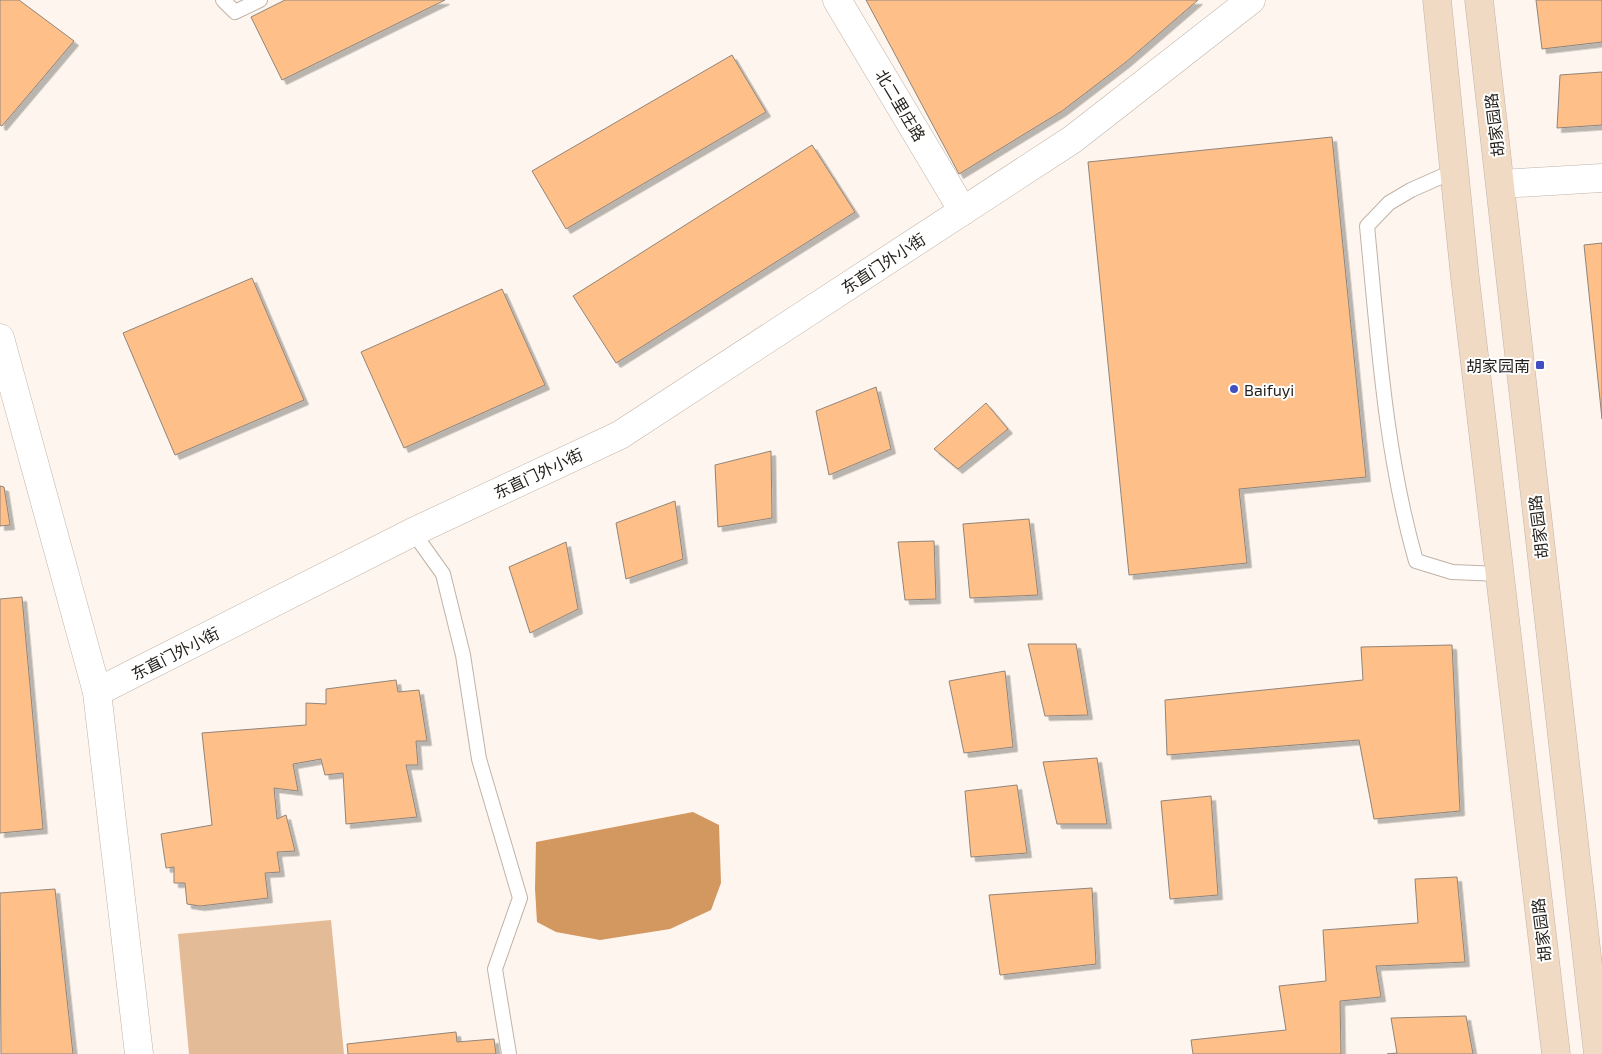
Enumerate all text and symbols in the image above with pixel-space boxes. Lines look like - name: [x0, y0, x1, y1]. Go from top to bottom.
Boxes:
- street label: 北二里庄路: [872, 66, 930, 144]
- street label: 胡家园路: [1481, 92, 1507, 158]
- street label: 东直门外小街: [838, 229, 928, 297]
- place label: 胡家园南: [1466, 356, 1530, 375]
- marker: 胡家园南: [1534, 359, 1546, 371]
- place label: Baifuyi: [1244, 380, 1294, 399]
- marker: Baifuyi: [1228, 383, 1240, 395]
- street label: 东直门外小街: [490, 444, 586, 502]
- street label: 胡家园路: [1525, 494, 1551, 560]
- street label: 东直门外小街: [128, 623, 222, 683]
- street label: 胡家园路: [1528, 897, 1554, 963]

